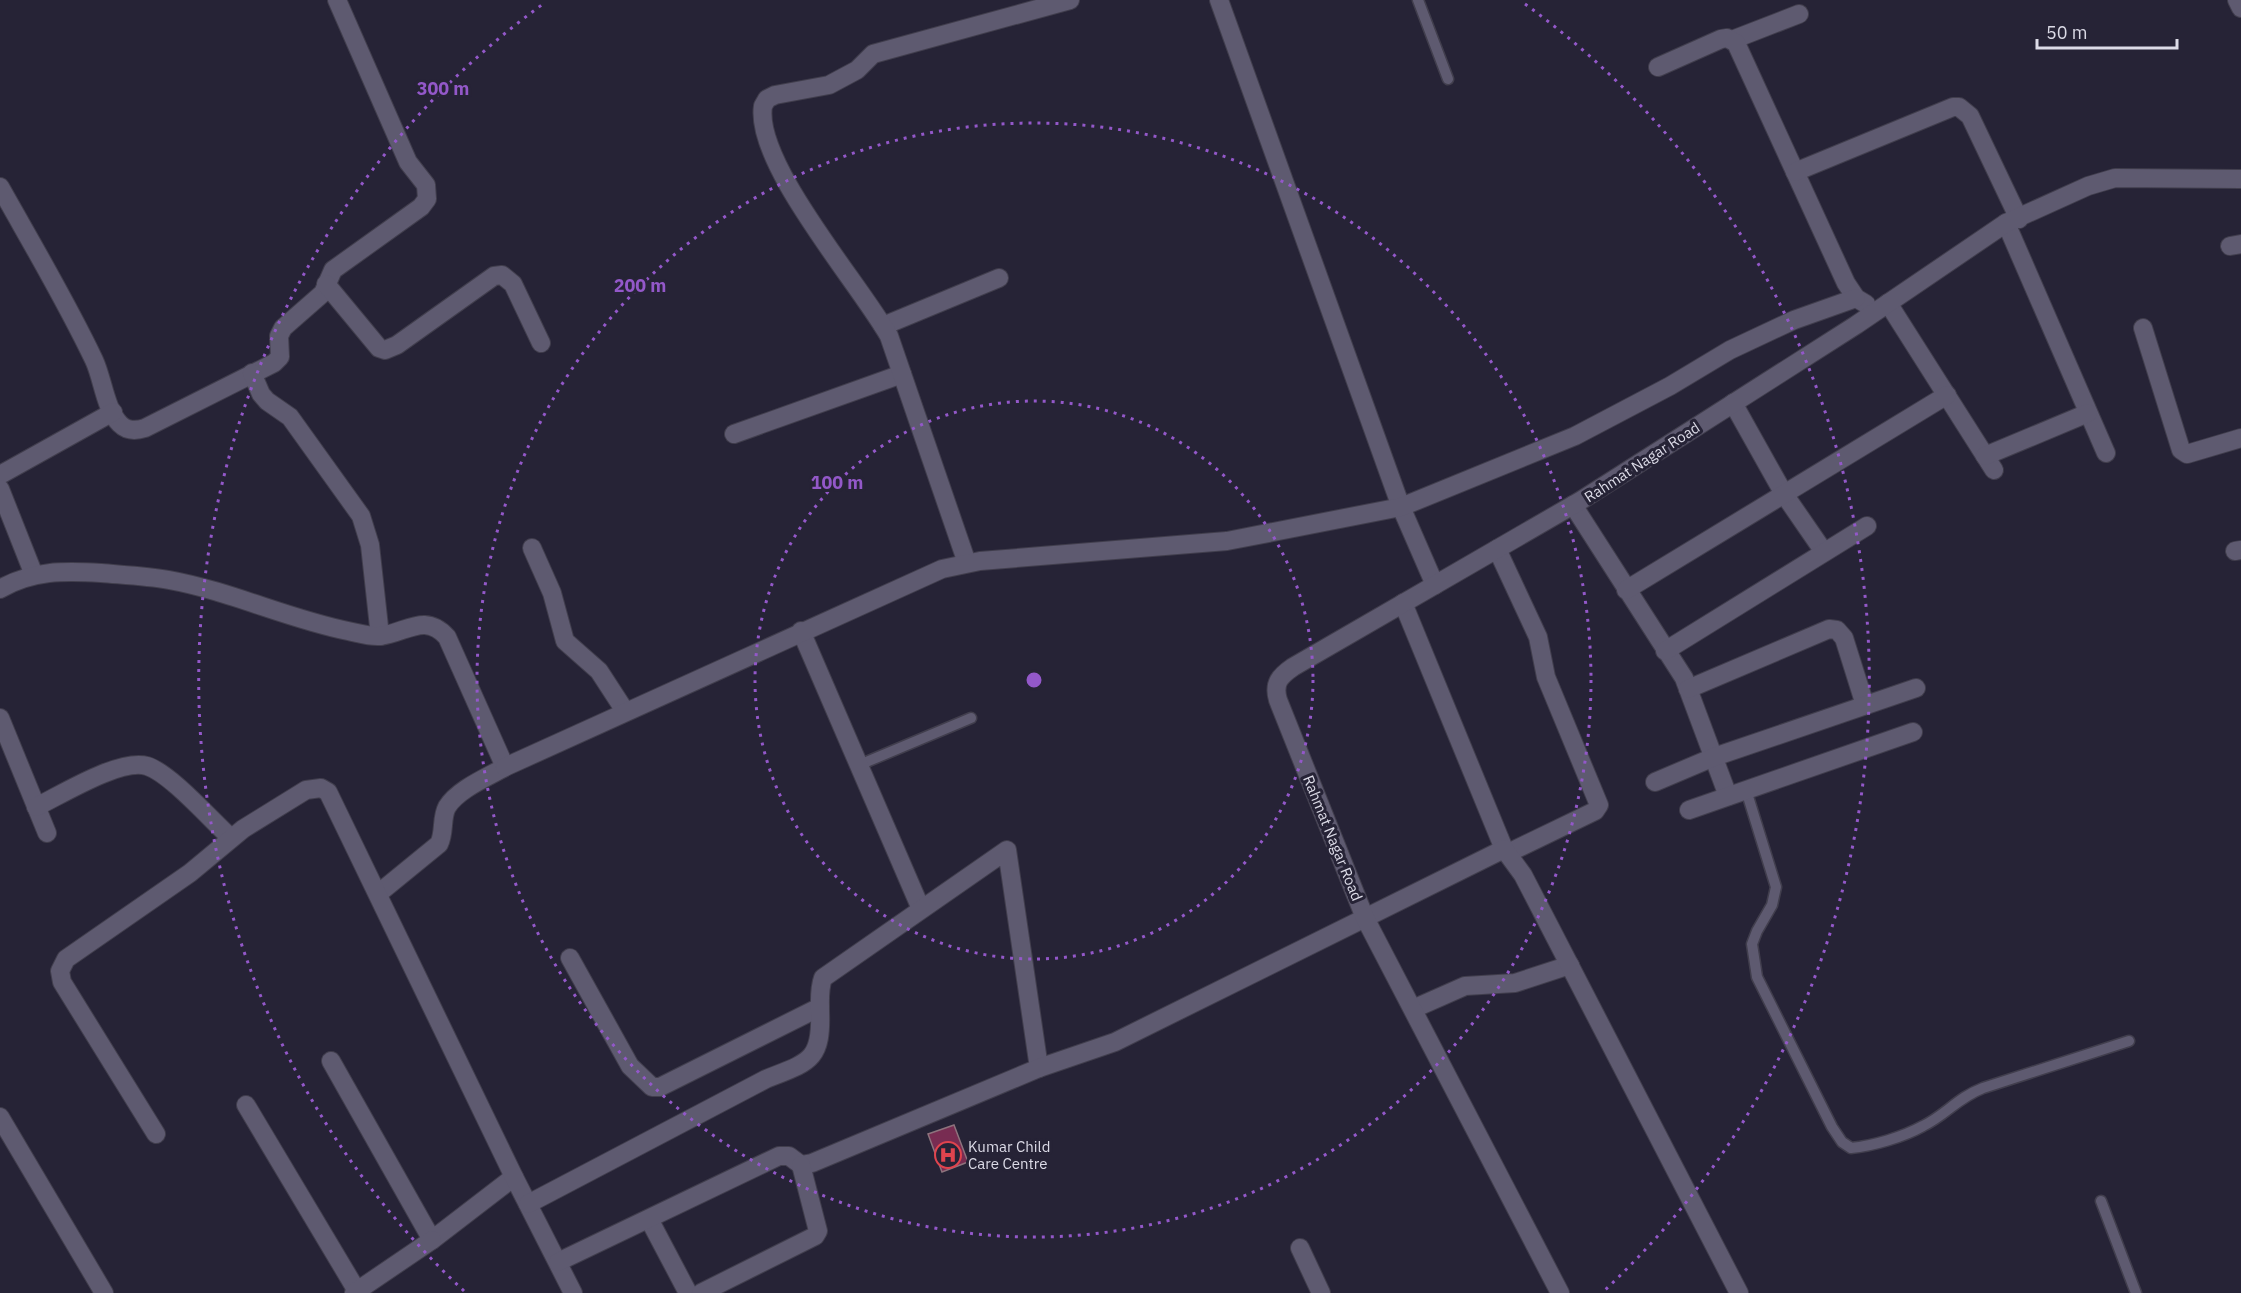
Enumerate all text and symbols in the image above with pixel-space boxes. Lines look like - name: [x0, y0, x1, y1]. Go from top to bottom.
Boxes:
- scale bar: [2037, 12, 2176, 50]
- text: 50 m: [2046, 21, 2088, 44]
- text: 300 m: [417, 77, 469, 100]
- text: 200 m: [614, 274, 666, 297]
- street label: Rahmat Nagar Road: [1581, 418, 1703, 506]
- text: 100 m: [811, 471, 863, 494]
- centre of rings: [1024, 670, 1044, 690]
- street label: Rahmat Nagar Road: [1299, 772, 1367, 904]
- place label: Kumar Child Care Centre: [968, 1137, 1050, 1173]
- hospital icon: Kumar Child Care Centre: [933, 1140, 963, 1170]

